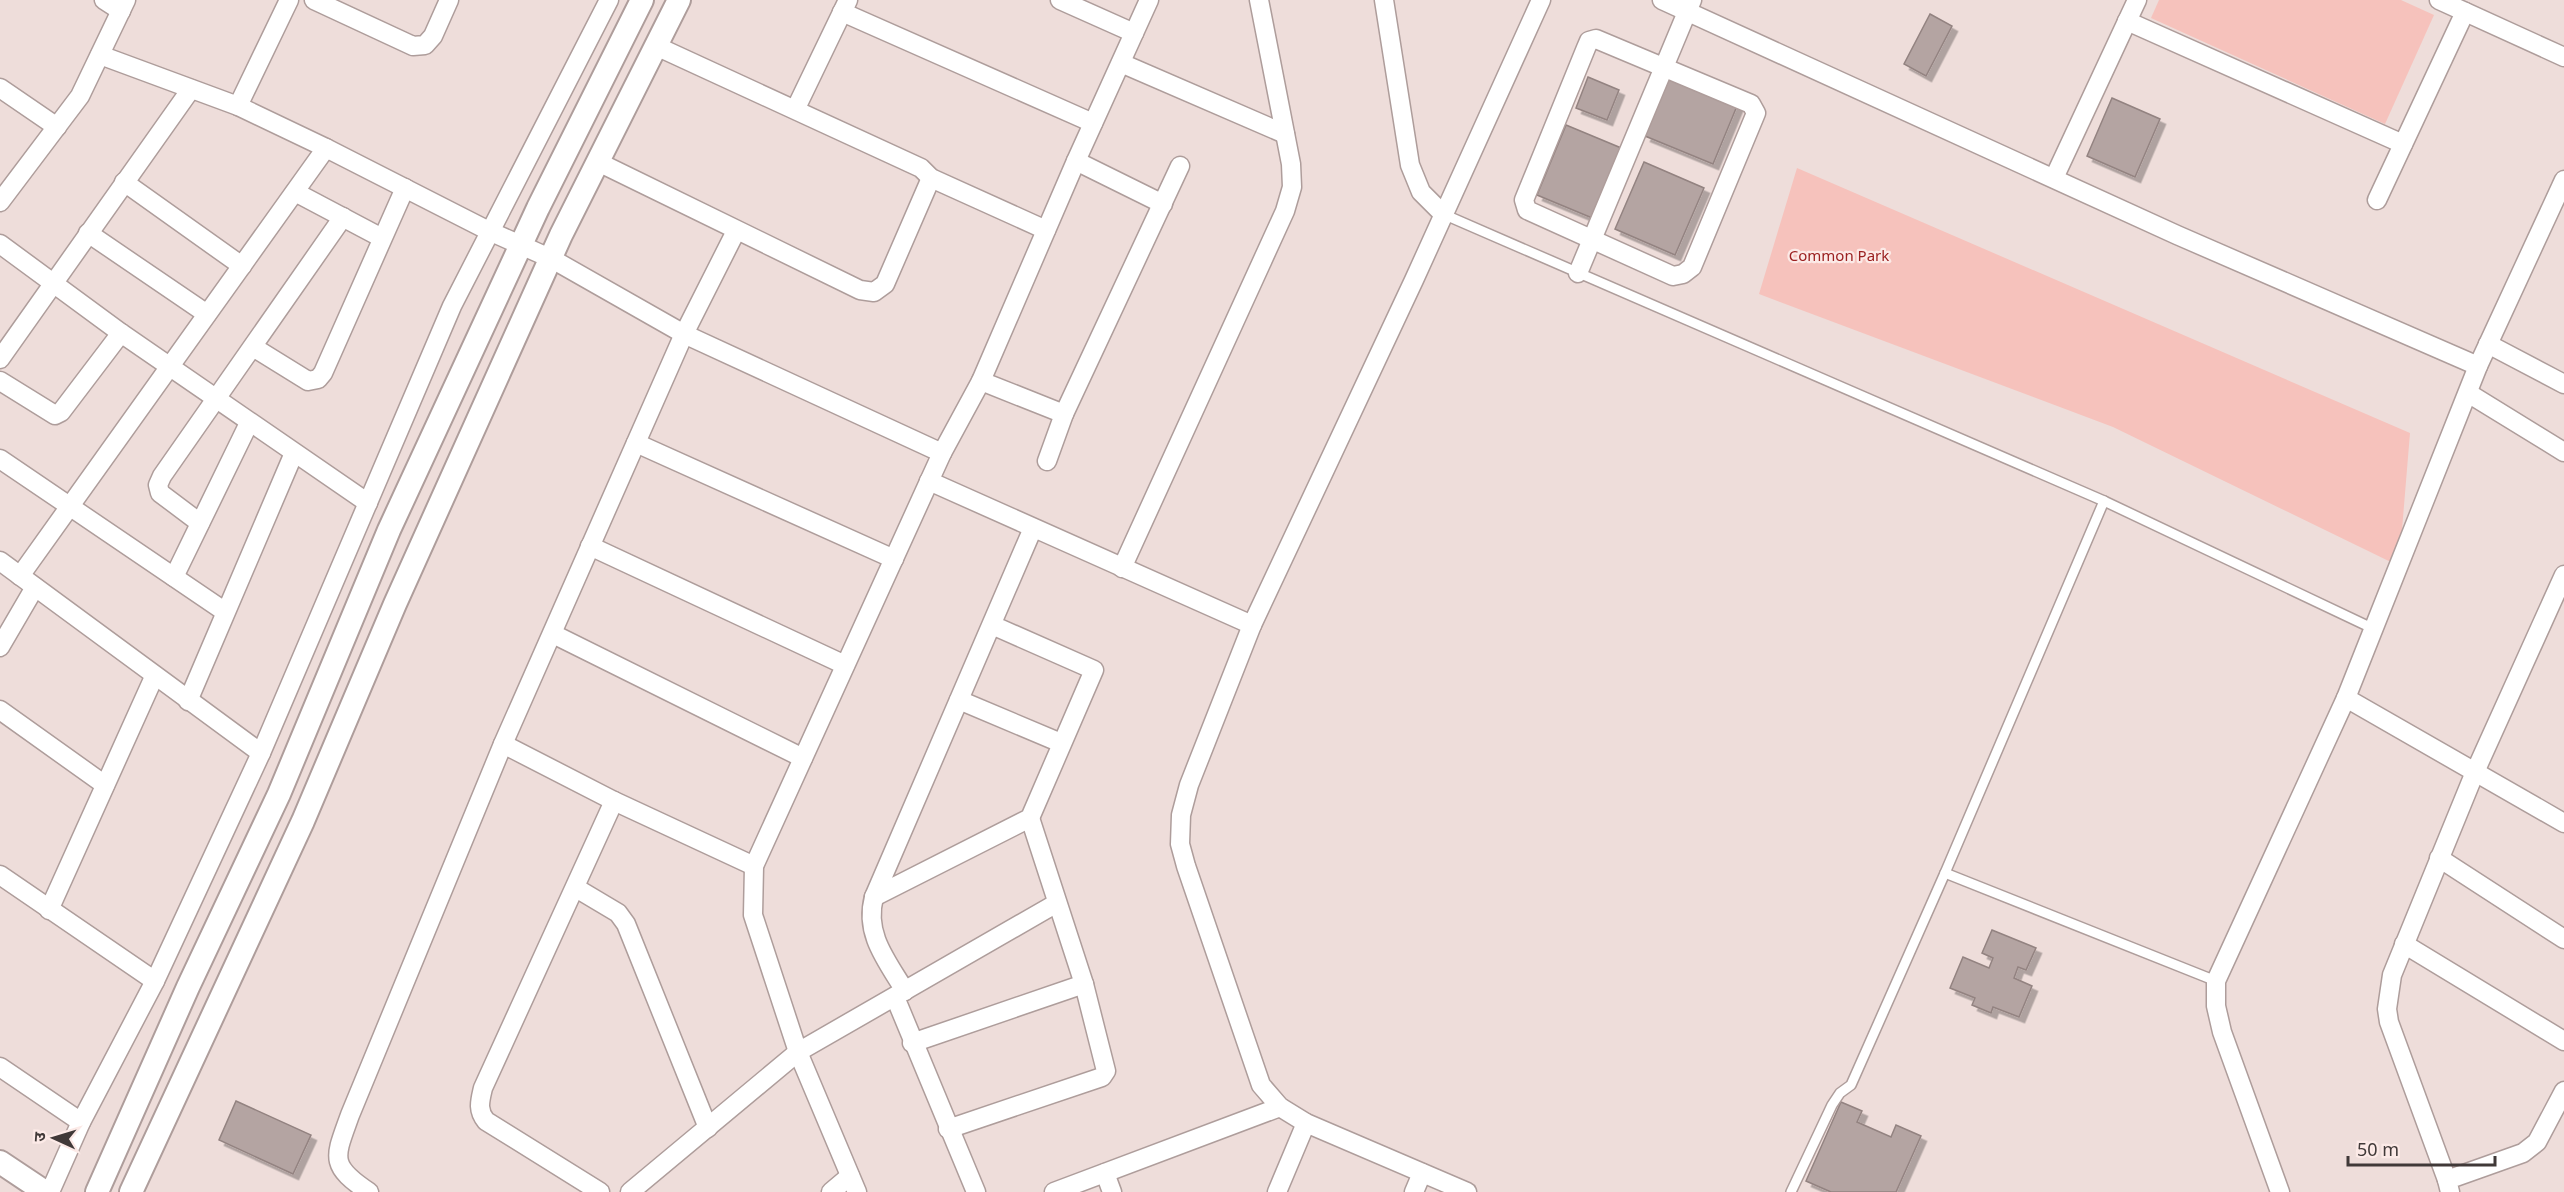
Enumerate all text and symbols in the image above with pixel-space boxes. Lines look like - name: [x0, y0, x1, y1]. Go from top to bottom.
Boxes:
- park label: Common Park: [1789, 245, 1889, 265]
- north arrow: [24, 1108, 84, 1168]
- scale bar: [2348, 1129, 2495, 1167]
- text: उ: [28, 1131, 50, 1142]
- text: 50 m: [2357, 1137, 2399, 1161]

